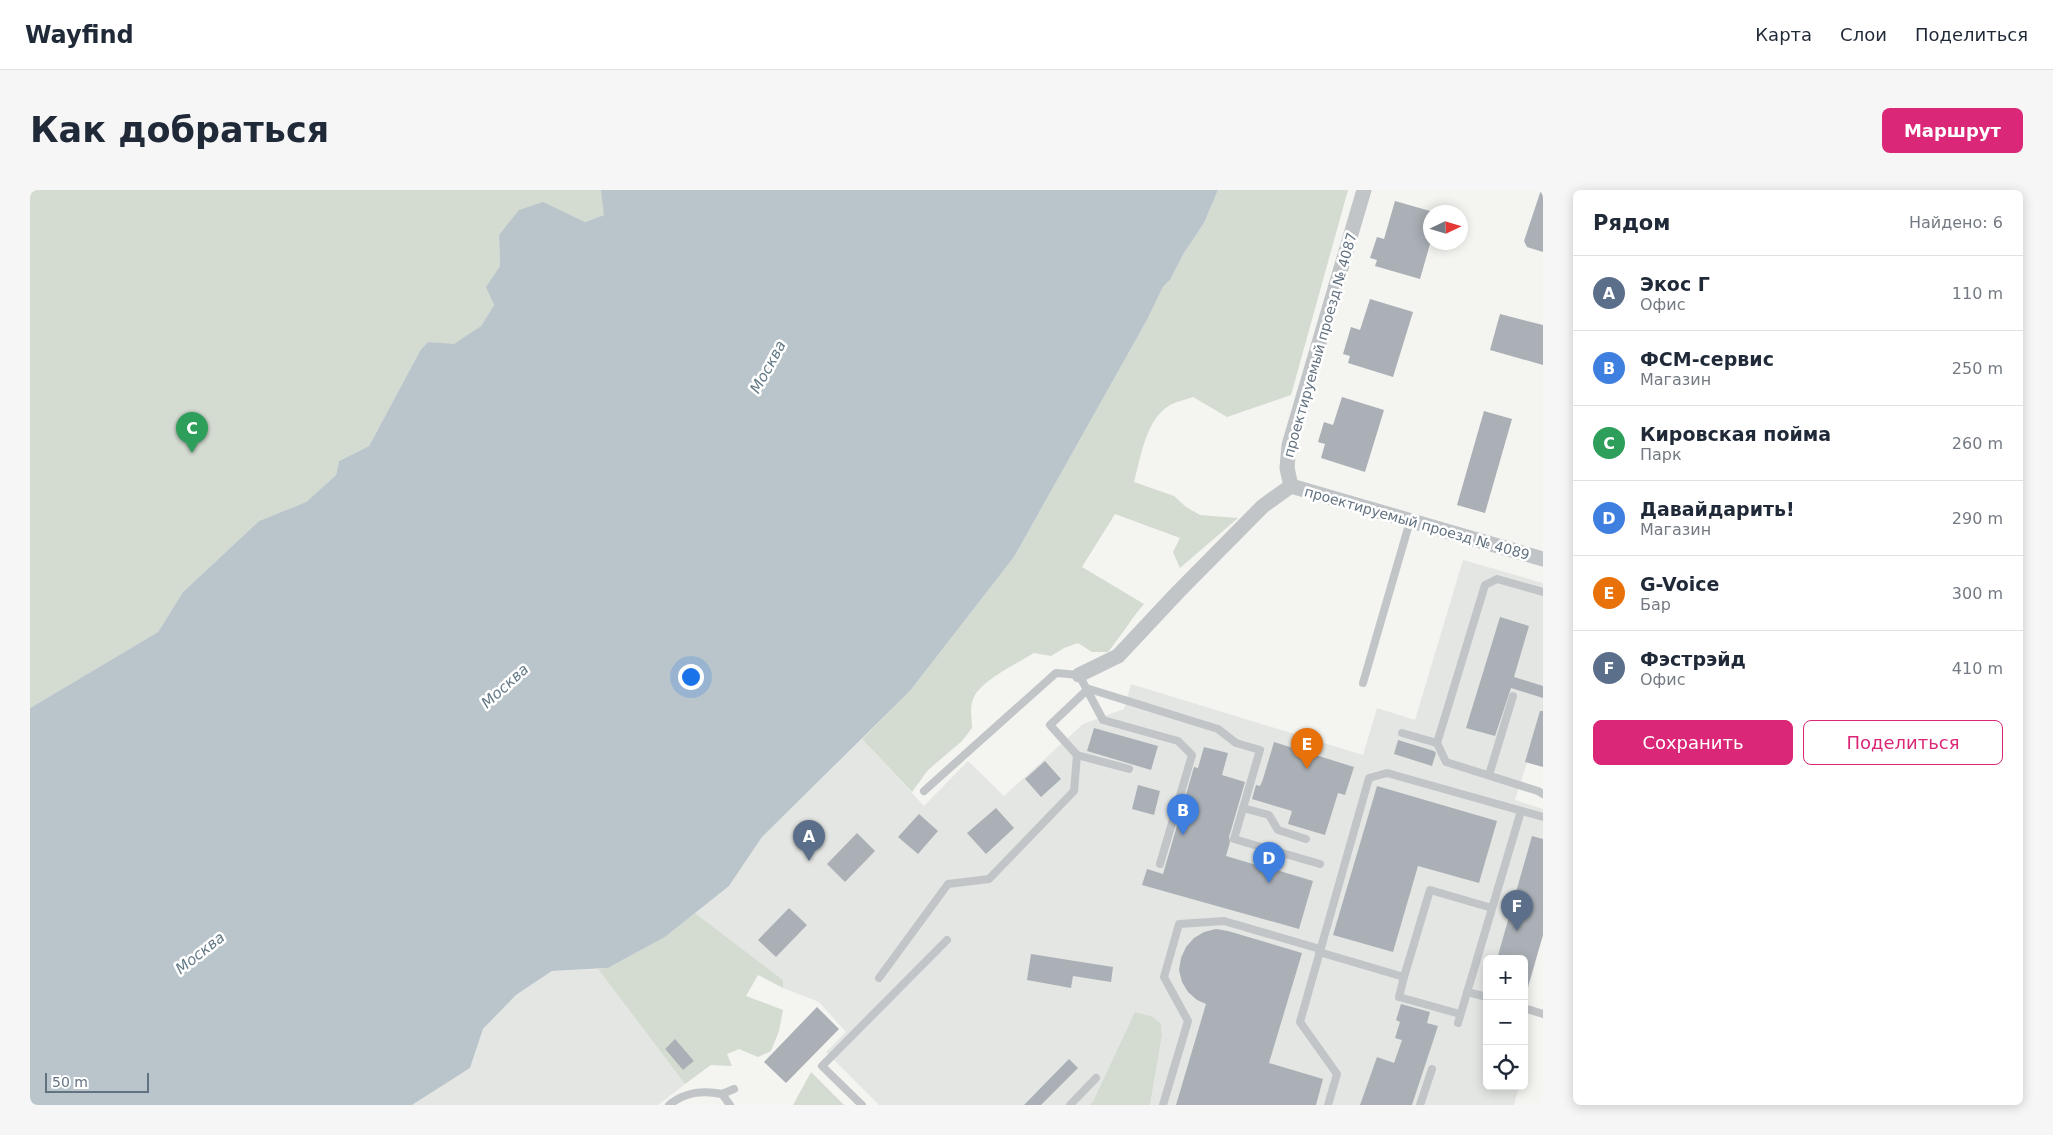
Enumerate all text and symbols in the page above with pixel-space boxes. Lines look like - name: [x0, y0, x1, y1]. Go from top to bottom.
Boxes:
- text: Wayfind: [25, 21, 134, 49]
- text: Карта: [1755, 24, 1812, 45]
- text: Слои: [1840, 24, 1887, 45]
- text: Поделиться: [1915, 24, 2028, 45]
- button: Маршрут: [1882, 108, 2023, 153]
- text: Как добраться: [30, 110, 329, 150]
- north arrow: [1423, 205, 1468, 250]
- text: Рядом: [1593, 211, 1670, 235]
- text: Найдено: 6: [1909, 213, 2003, 232]
- street label: проектируемый проезд № 4087: [1280, 231, 1360, 459]
- text: Экос Г: [1640, 273, 1710, 295]
- text: A: [1603, 284, 1615, 303]
- text: 110 m: [1952, 284, 2003, 303]
- text: Офис: [1640, 295, 1685, 314]
- water label: Москва: [746, 338, 790, 396]
- text: ФСМ-сервис: [1640, 348, 1774, 370]
- text: B: [1603, 359, 1615, 378]
- text: 250 m: [1952, 359, 2003, 378]
- text: Магазин: [1640, 370, 1711, 389]
- pin: C: [176, 412, 208, 453]
- text: Кировская пойма: [1640, 423, 1831, 445]
- text: C: [1603, 434, 1615, 453]
- text: 260 m: [1952, 434, 2003, 453]
- text: Парк: [1640, 445, 1682, 464]
- street label: проектируемый проезд № 4089: [1303, 483, 1531, 563]
- text: Давайдарить!: [1640, 498, 1795, 520]
- text: D: [1602, 509, 1616, 528]
- text: 290 m: [1952, 509, 2003, 528]
- text: Магазин: [1640, 520, 1711, 539]
- text: G-Voice: [1640, 573, 1719, 595]
- text: E: [1604, 584, 1614, 603]
- text: 300 m: [1952, 584, 2003, 603]
- text: Бар: [1640, 595, 1671, 614]
- text: Фэстрэйд: [1640, 648, 1746, 670]
- text: F: [1604, 659, 1614, 678]
- text: 410 m: [1952, 659, 2003, 678]
- water label: Москва: [478, 660, 532, 712]
- your location: [678, 664, 704, 690]
- text: Офис: [1640, 670, 1685, 689]
- button: Сохранить: [1593, 720, 1793, 765]
- button: Поделиться: [1803, 720, 2003, 765]
- pin: E: [1291, 728, 1323, 769]
- pin: B: [1167, 794, 1199, 835]
- pin: A: [793, 820, 825, 861]
- pin: D: [1253, 842, 1285, 883]
- pin: F: [1501, 890, 1533, 931]
- water label: Москва: [172, 928, 228, 978]
- map controls: [1483, 955, 1528, 1090]
- button: +: [1483, 955, 1528, 1000]
- button: −: [1483, 1000, 1528, 1045]
- button: locate: [1483, 1045, 1528, 1090]
- scale bar: [45, 1070, 149, 1093]
- text: 50 m: [52, 1074, 88, 1090]

